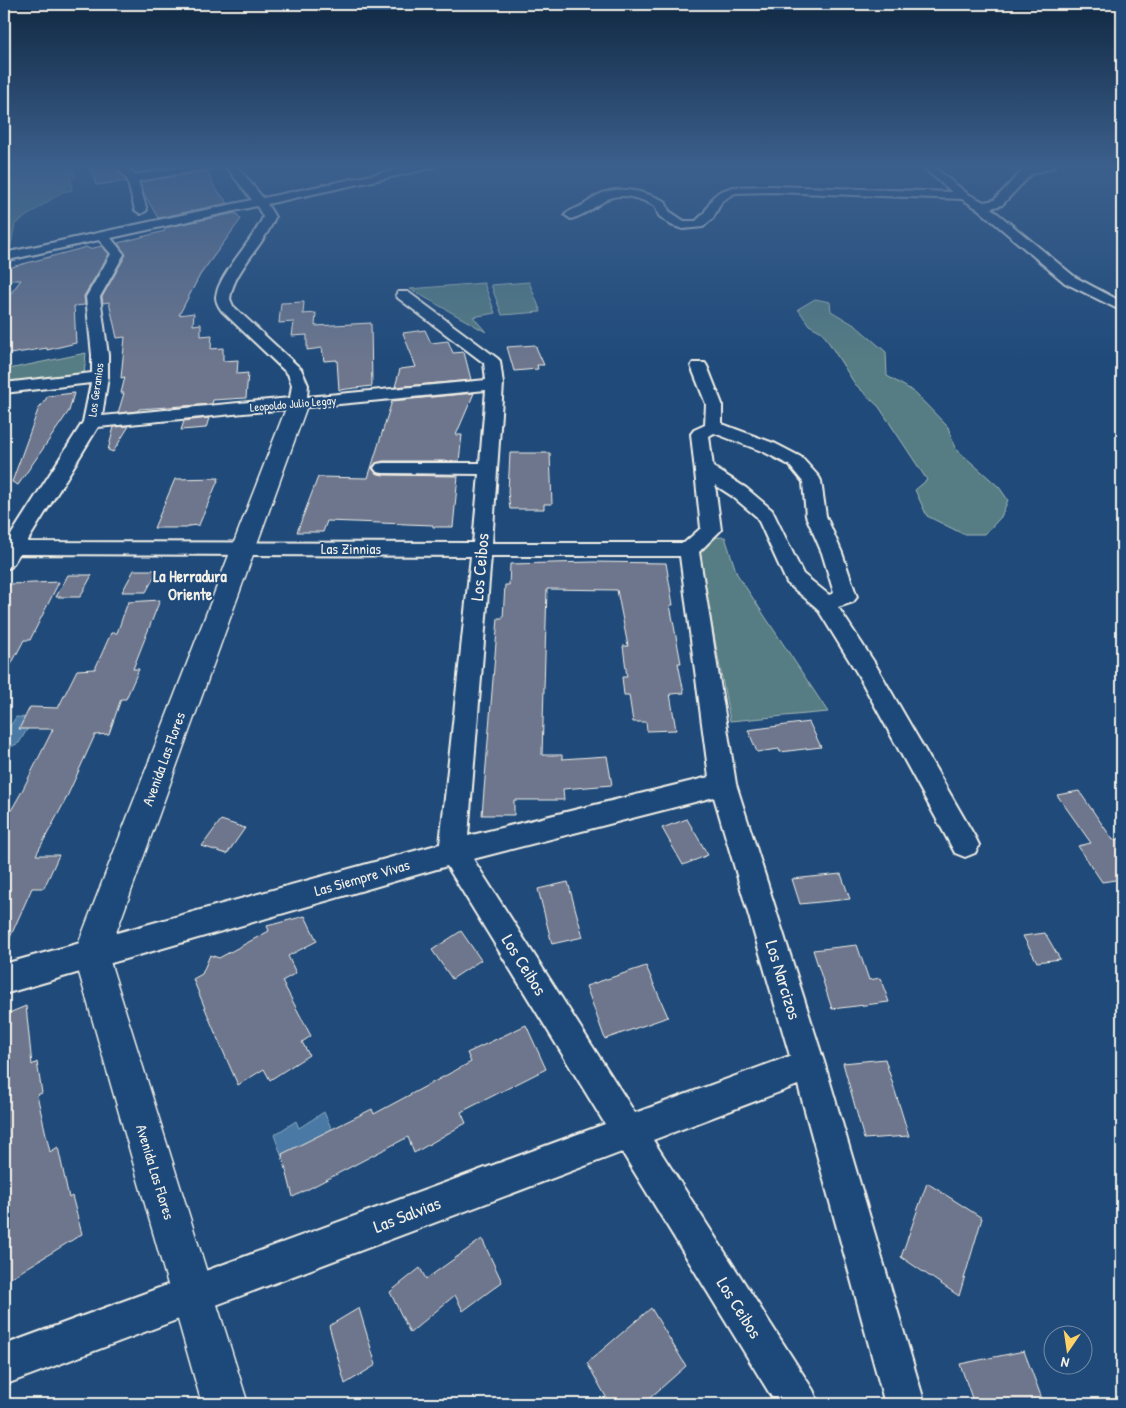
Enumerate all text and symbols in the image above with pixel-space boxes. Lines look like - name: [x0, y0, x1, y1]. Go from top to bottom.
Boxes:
- street label: Los Geranios: [83, 362, 108, 418]
- street label: Leopoldo Julio Legay: [249, 391, 337, 416]
- street label: Los Ceibos: [464, 532, 495, 602]
- street label: Las Zinnias: [321, 538, 381, 559]
- district label: La Herradura Oriente: [153, 565, 227, 605]
- street label: Avenida Las Flores: [137, 709, 190, 809]
- street label: Las Siempre Vivas: [312, 854, 412, 901]
- street label: Los Ceibos: [496, 929, 553, 1000]
- street label: Los Narcizos: [760, 937, 807, 1023]
- street label: Avenida Las Flores: [131, 1122, 180, 1222]
- street label: Las Salvias: [370, 1190, 444, 1239]
- street label: Los Ceibos: [711, 1272, 768, 1343]
- north arrow: [1044, 1326, 1094, 1376]
- text: N: [1059, 1353, 1071, 1373]

